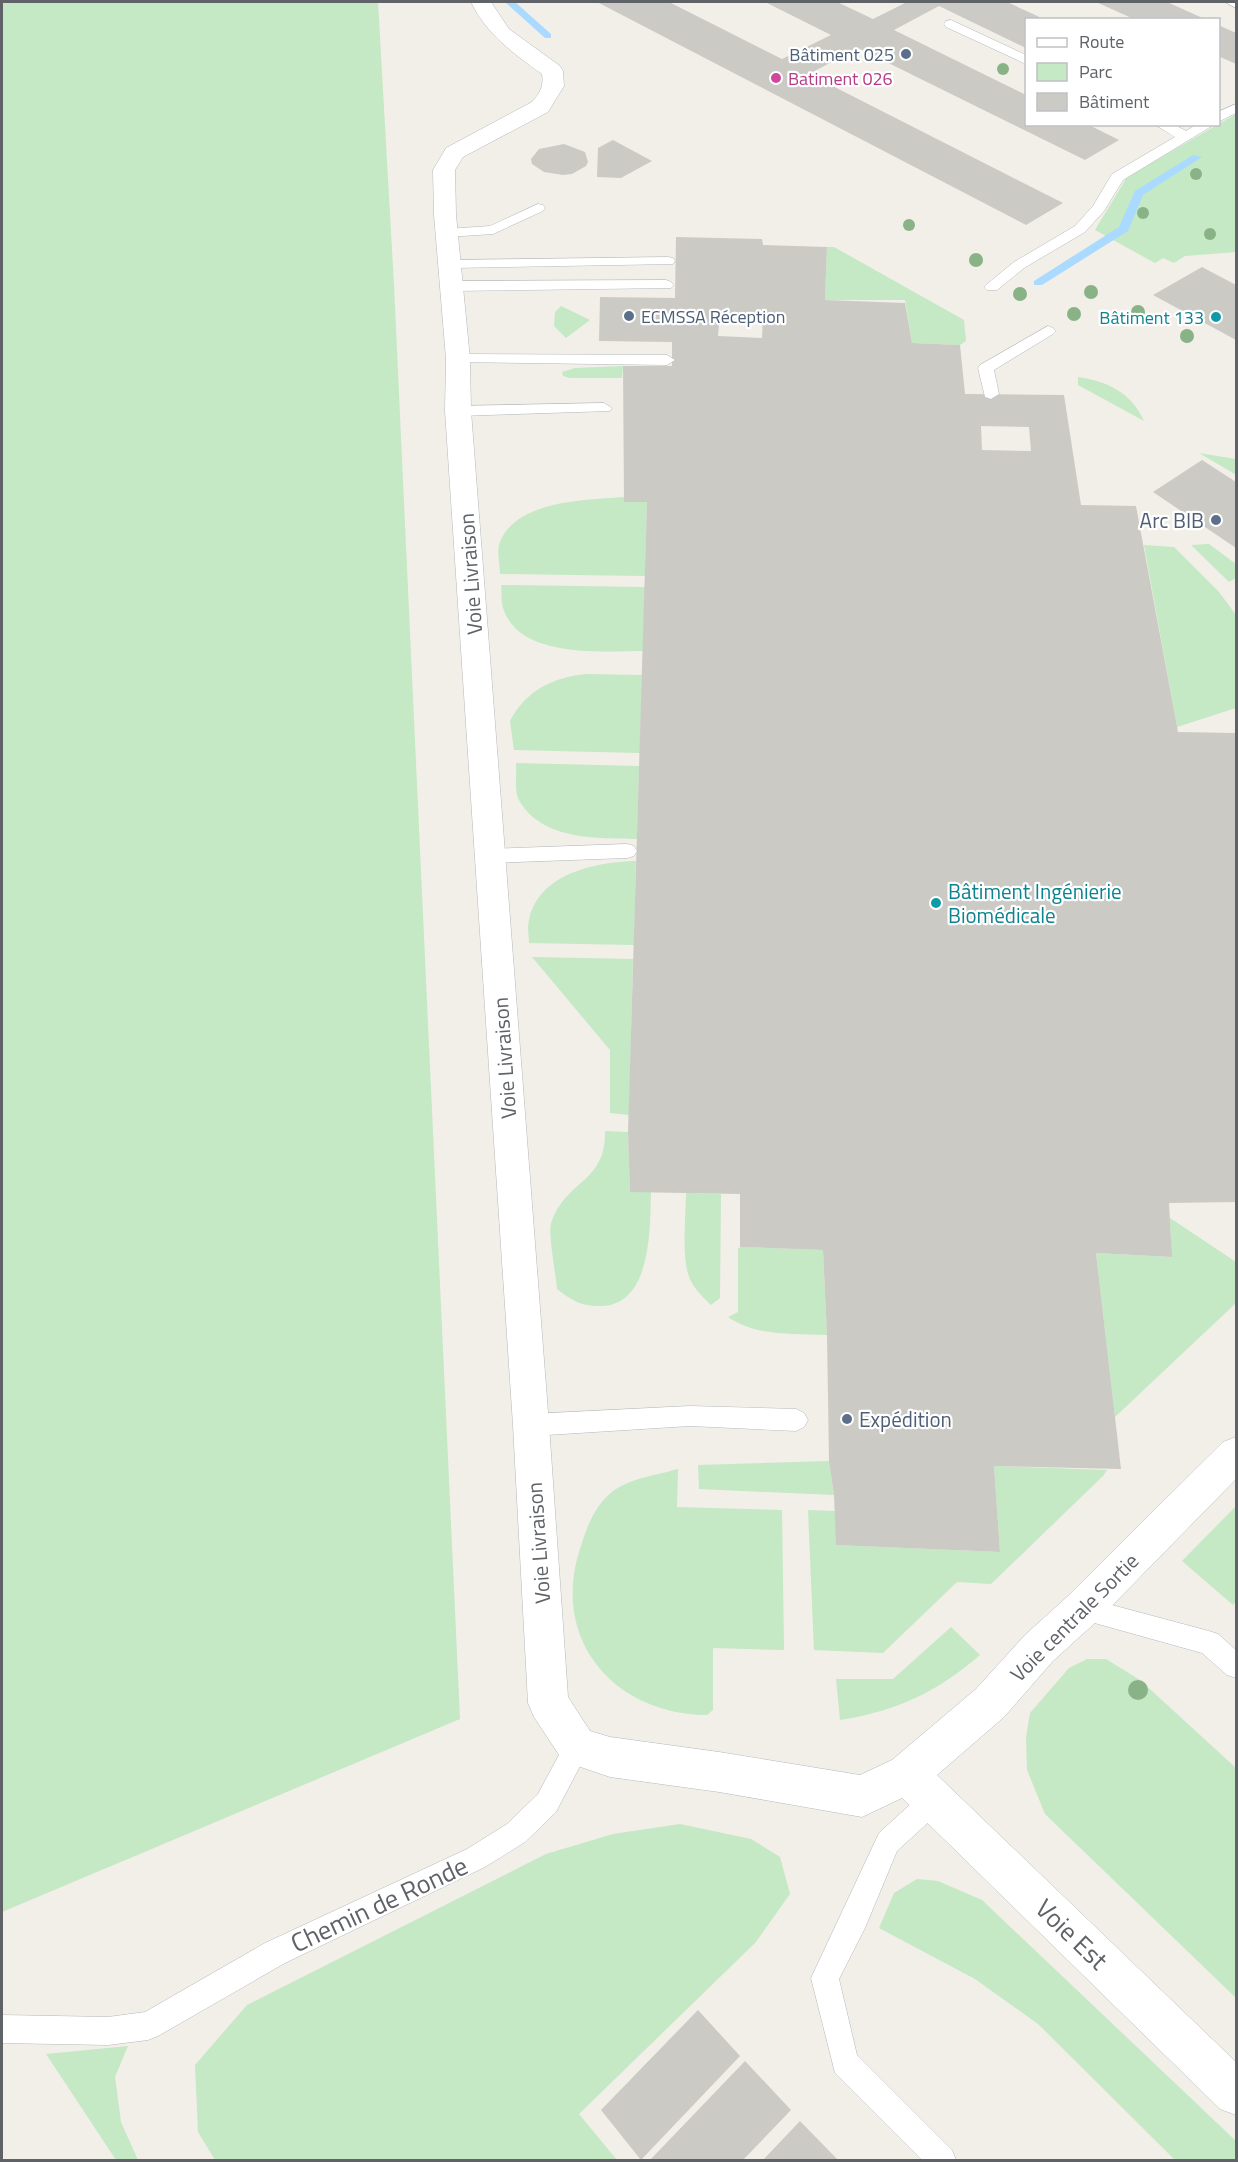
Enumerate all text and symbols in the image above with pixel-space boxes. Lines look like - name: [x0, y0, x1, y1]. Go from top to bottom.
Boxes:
- legend: [1025, 18, 1220, 126]
- text: Route: [1079, 28, 1124, 55]
- place label: Bâtiment 025: [789, 41, 894, 68]
- marker: Bâtiment 025: [899, 47, 913, 61]
- text: Parc: [1079, 58, 1113, 85]
- place label: Batiment 026: [788, 65, 893, 92]
- marker: Batiment 026: [769, 71, 783, 85]
- text: Bâtiment: [1079, 88, 1150, 115]
- place label: ECMSSA Réception: [641, 303, 785, 330]
- place label: Bâtiment 133: [1099, 304, 1204, 331]
- marker: ECMSSA Réception: [622, 309, 636, 323]
- marker: Bâtiment 133: [1209, 310, 1223, 324]
- place label: Arc BIB: [1140, 504, 1204, 536]
- street label: Voie Livraison: [450, 512, 490, 636]
- marker: Arc BIB: [1209, 513, 1223, 527]
- place label: Bâtiment Ingénierie Biomédicale: [948, 875, 1122, 931]
- marker: Bâtiment Ingénierie Biomédicale: [929, 896, 943, 910]
- street label: Voie Livraison: [484, 996, 524, 1120]
- place label: Expédition: [859, 1403, 952, 1435]
- marker: Expédition: [840, 1412, 854, 1426]
- street label: Voie Livraison: [518, 1481, 558, 1605]
- street label: Voie centrale Sortie: [1002, 1545, 1146, 1689]
- street label: Chemin de Ronde: [284, 1846, 474, 1962]
- street label: Voie Est: [1027, 1889, 1117, 1979]

